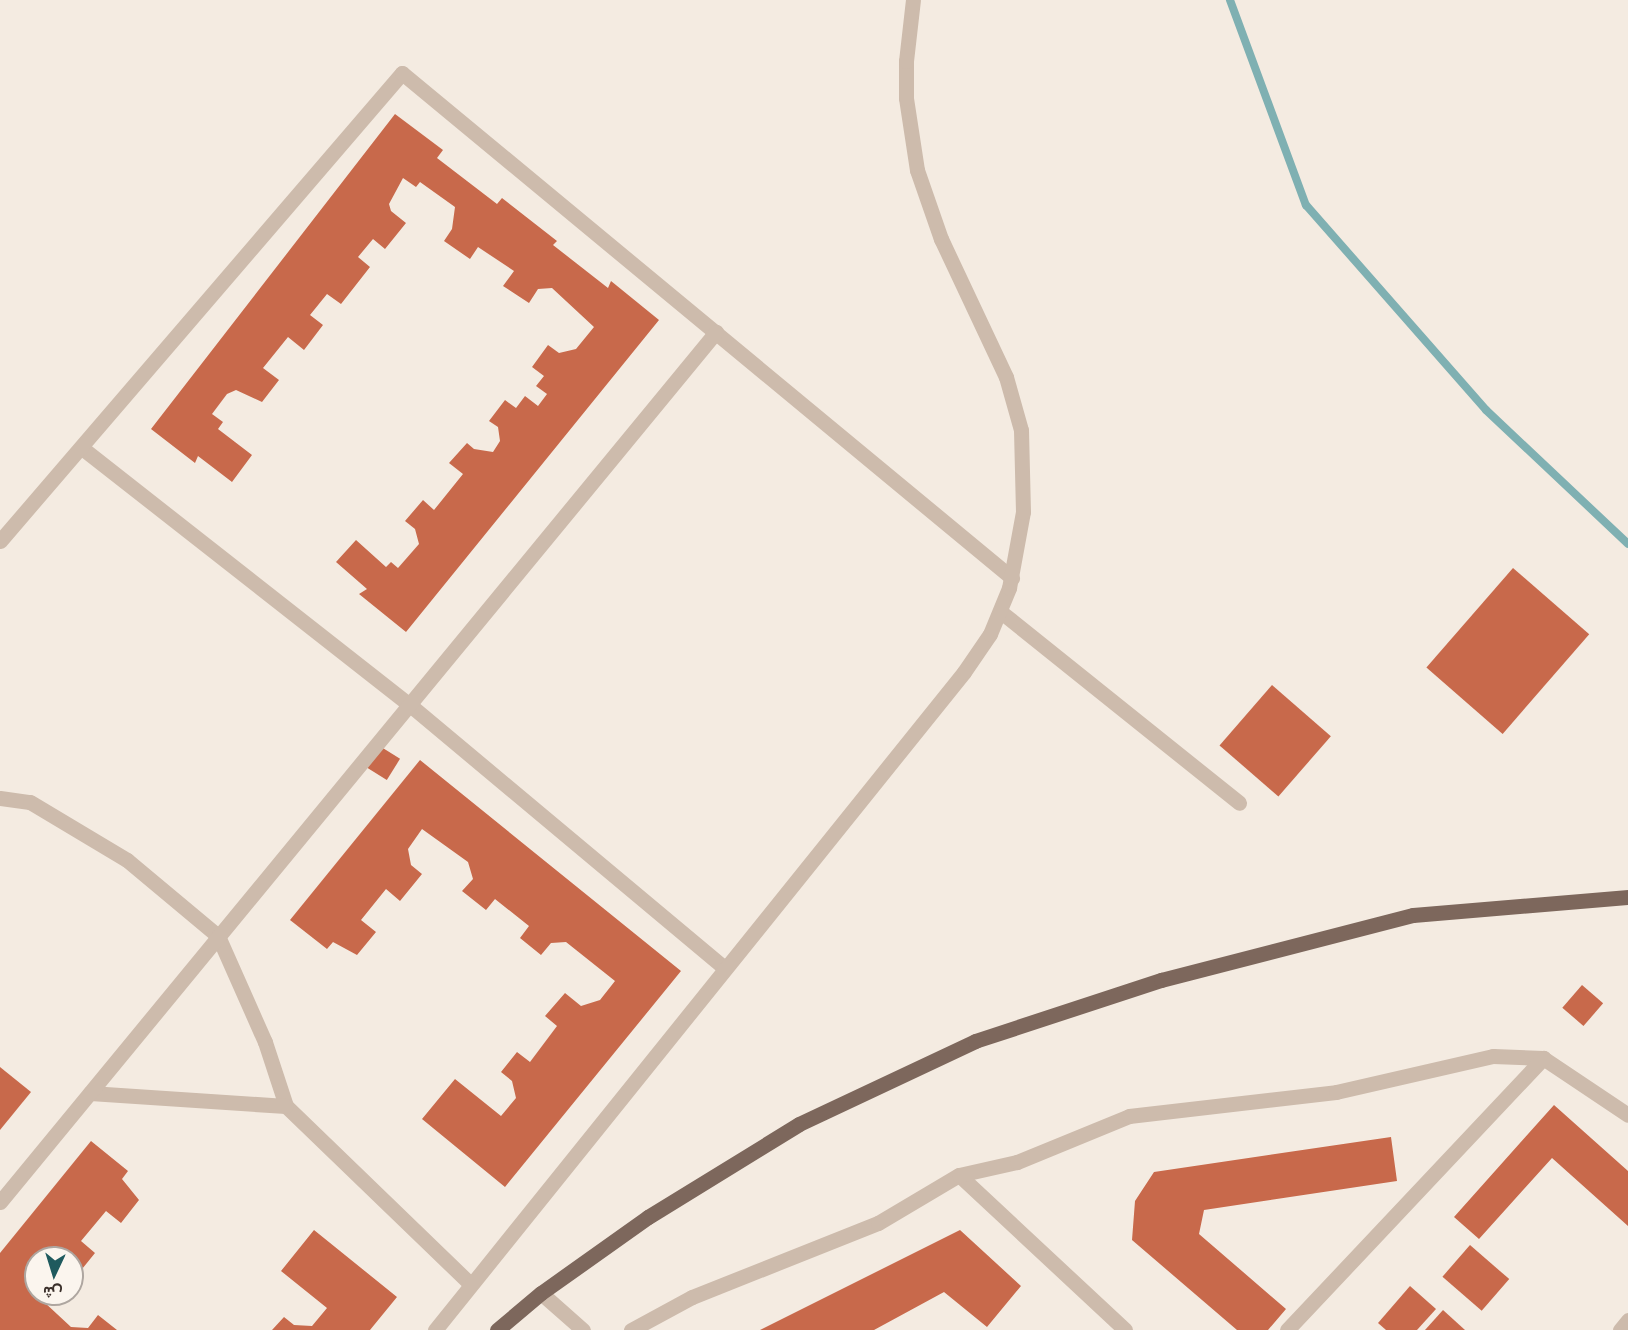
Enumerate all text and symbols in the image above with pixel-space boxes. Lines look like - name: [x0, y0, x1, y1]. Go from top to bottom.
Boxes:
- north arrow: [24, 1246, 84, 1306]
- text: ش: [43, 1282, 63, 1303]

